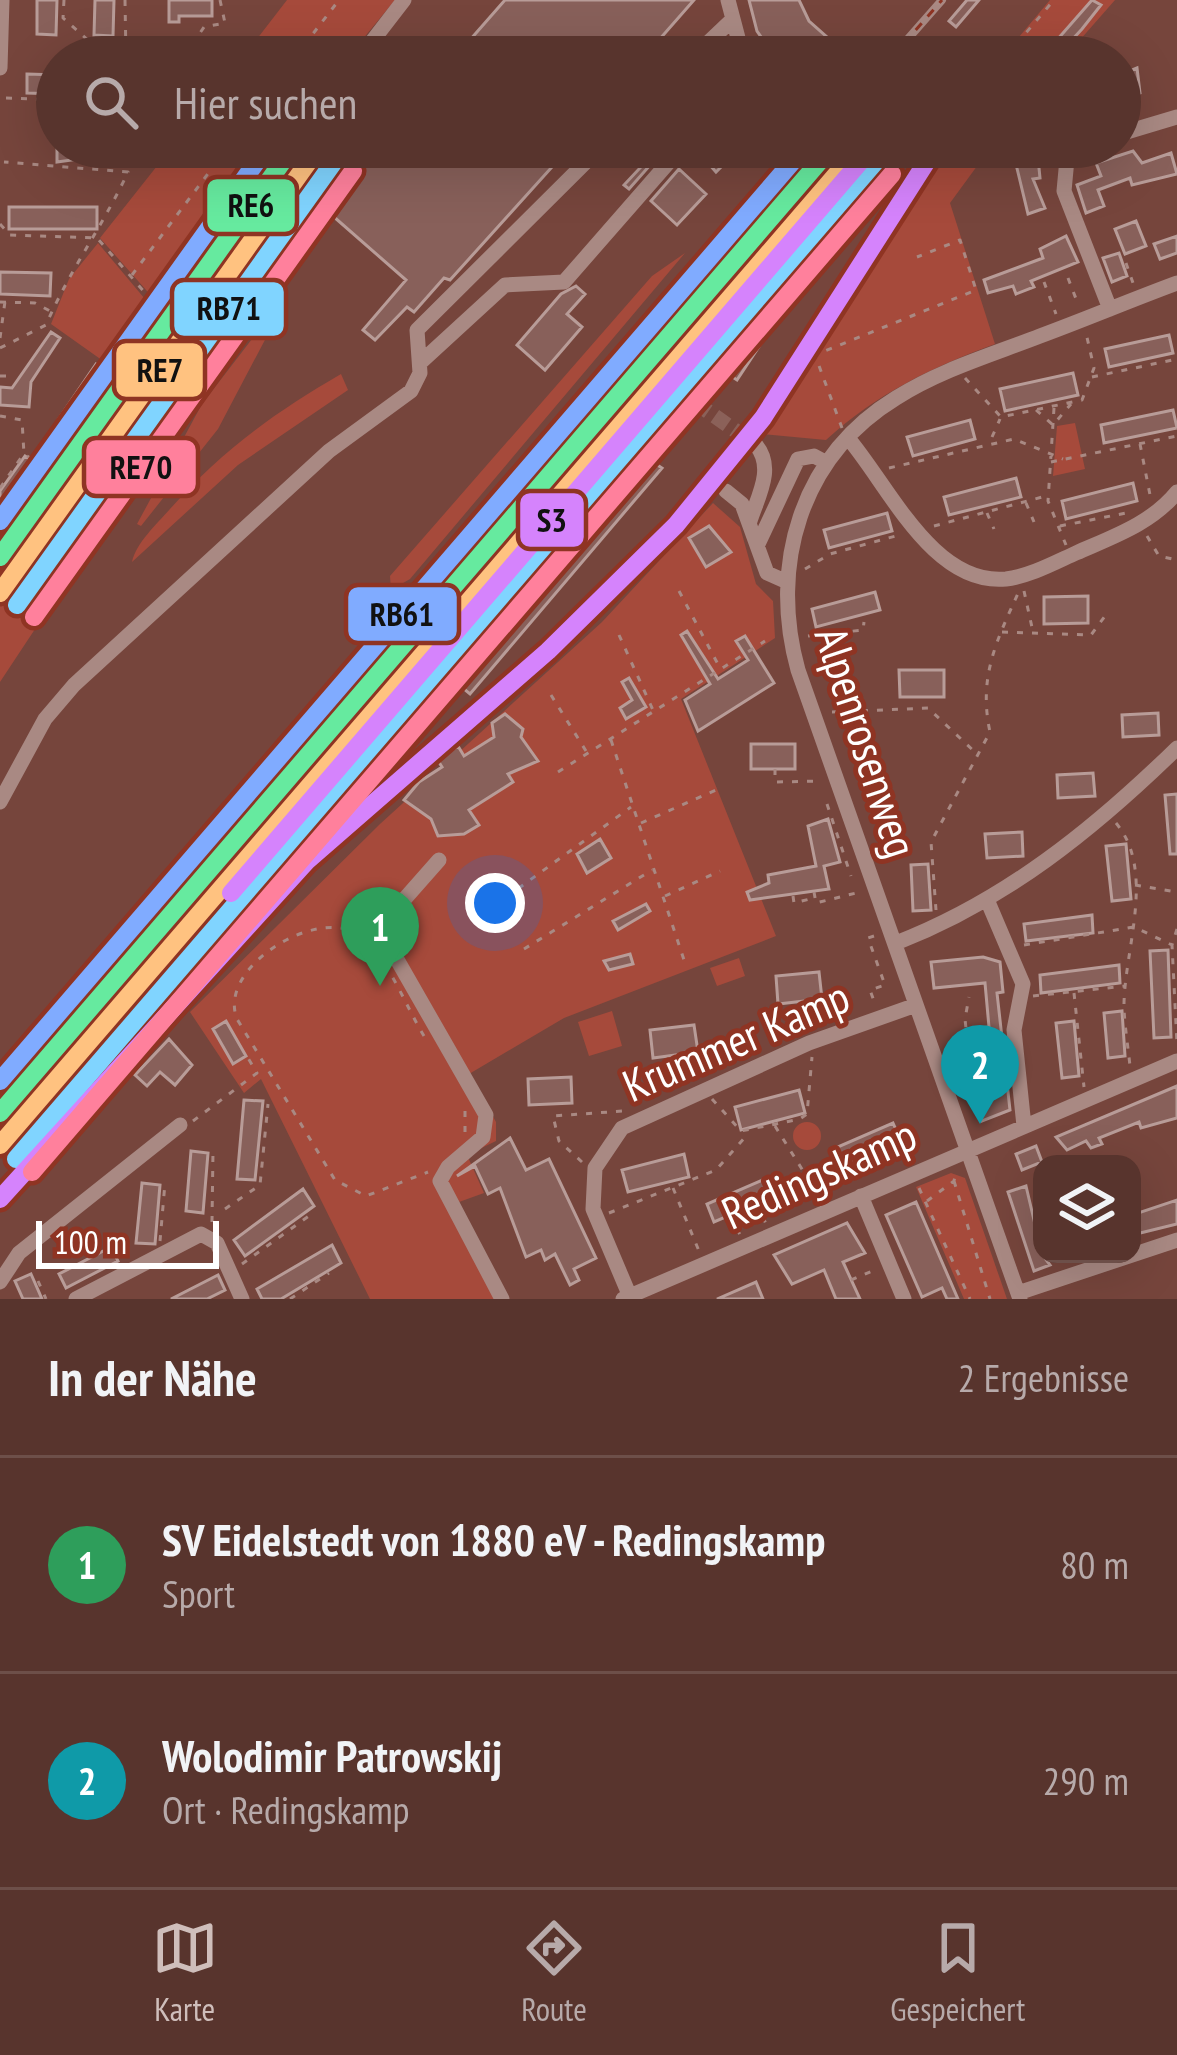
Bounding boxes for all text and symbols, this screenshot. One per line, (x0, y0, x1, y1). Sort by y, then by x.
search box (36, 36, 1141, 168)
icon: search (78, 69, 144, 135)
text: Hier suchen (174, 73, 357, 131)
line badge: RE6 (205, 177, 297, 234)
text: RE6 (228, 183, 274, 226)
line badge: RB71 (172, 280, 286, 338)
text: RB71 (197, 286, 261, 329)
line badge: RE7 (114, 341, 205, 399)
text: RE7 (137, 348, 183, 391)
line badge: RE70 (84, 438, 198, 496)
text: RE70 (110, 445, 172, 488)
line badge: S3 (518, 491, 586, 549)
text: S3 (537, 498, 567, 541)
line badge: RB61 (346, 585, 459, 643)
text: RB61 (370, 592, 434, 635)
street label: Alpenrosenweg (802, 619, 931, 864)
your location (465, 873, 525, 933)
pin: 1 (341, 887, 419, 986)
street label: Krummer Kamp (614, 966, 858, 1114)
pin: 2 (941, 1025, 1019, 1124)
street label: Redingskamp (713, 1105, 925, 1242)
map controls (1033, 1155, 1141, 1263)
button: layers (1033, 1155, 1141, 1263)
scale bar (36, 1215, 219, 1268)
text: 100 m (54, 1220, 127, 1263)
text: In der Nähe (48, 1344, 257, 1410)
text: 2 Ergebnisse (958, 1352, 1129, 1403)
text: SV Eidelstedt von 1880 eV - Redingskamp (162, 1510, 825, 1568)
text: 1 (78, 1539, 96, 1590)
text: 80 m (1060, 1539, 1129, 1590)
text: Sport (162, 1568, 235, 1619)
text: Wolodimir Patrowskij (162, 1726, 502, 1784)
text: 2 (78, 1755, 96, 1806)
text: 290 m (1043, 1755, 1129, 1806)
text: Ort · Redingskamp (162, 1784, 410, 1835)
tab: Karte (152, 1915, 218, 2030)
tab: Route (521, 1915, 587, 2030)
tab: Gespeichert (890, 1915, 1025, 2030)

